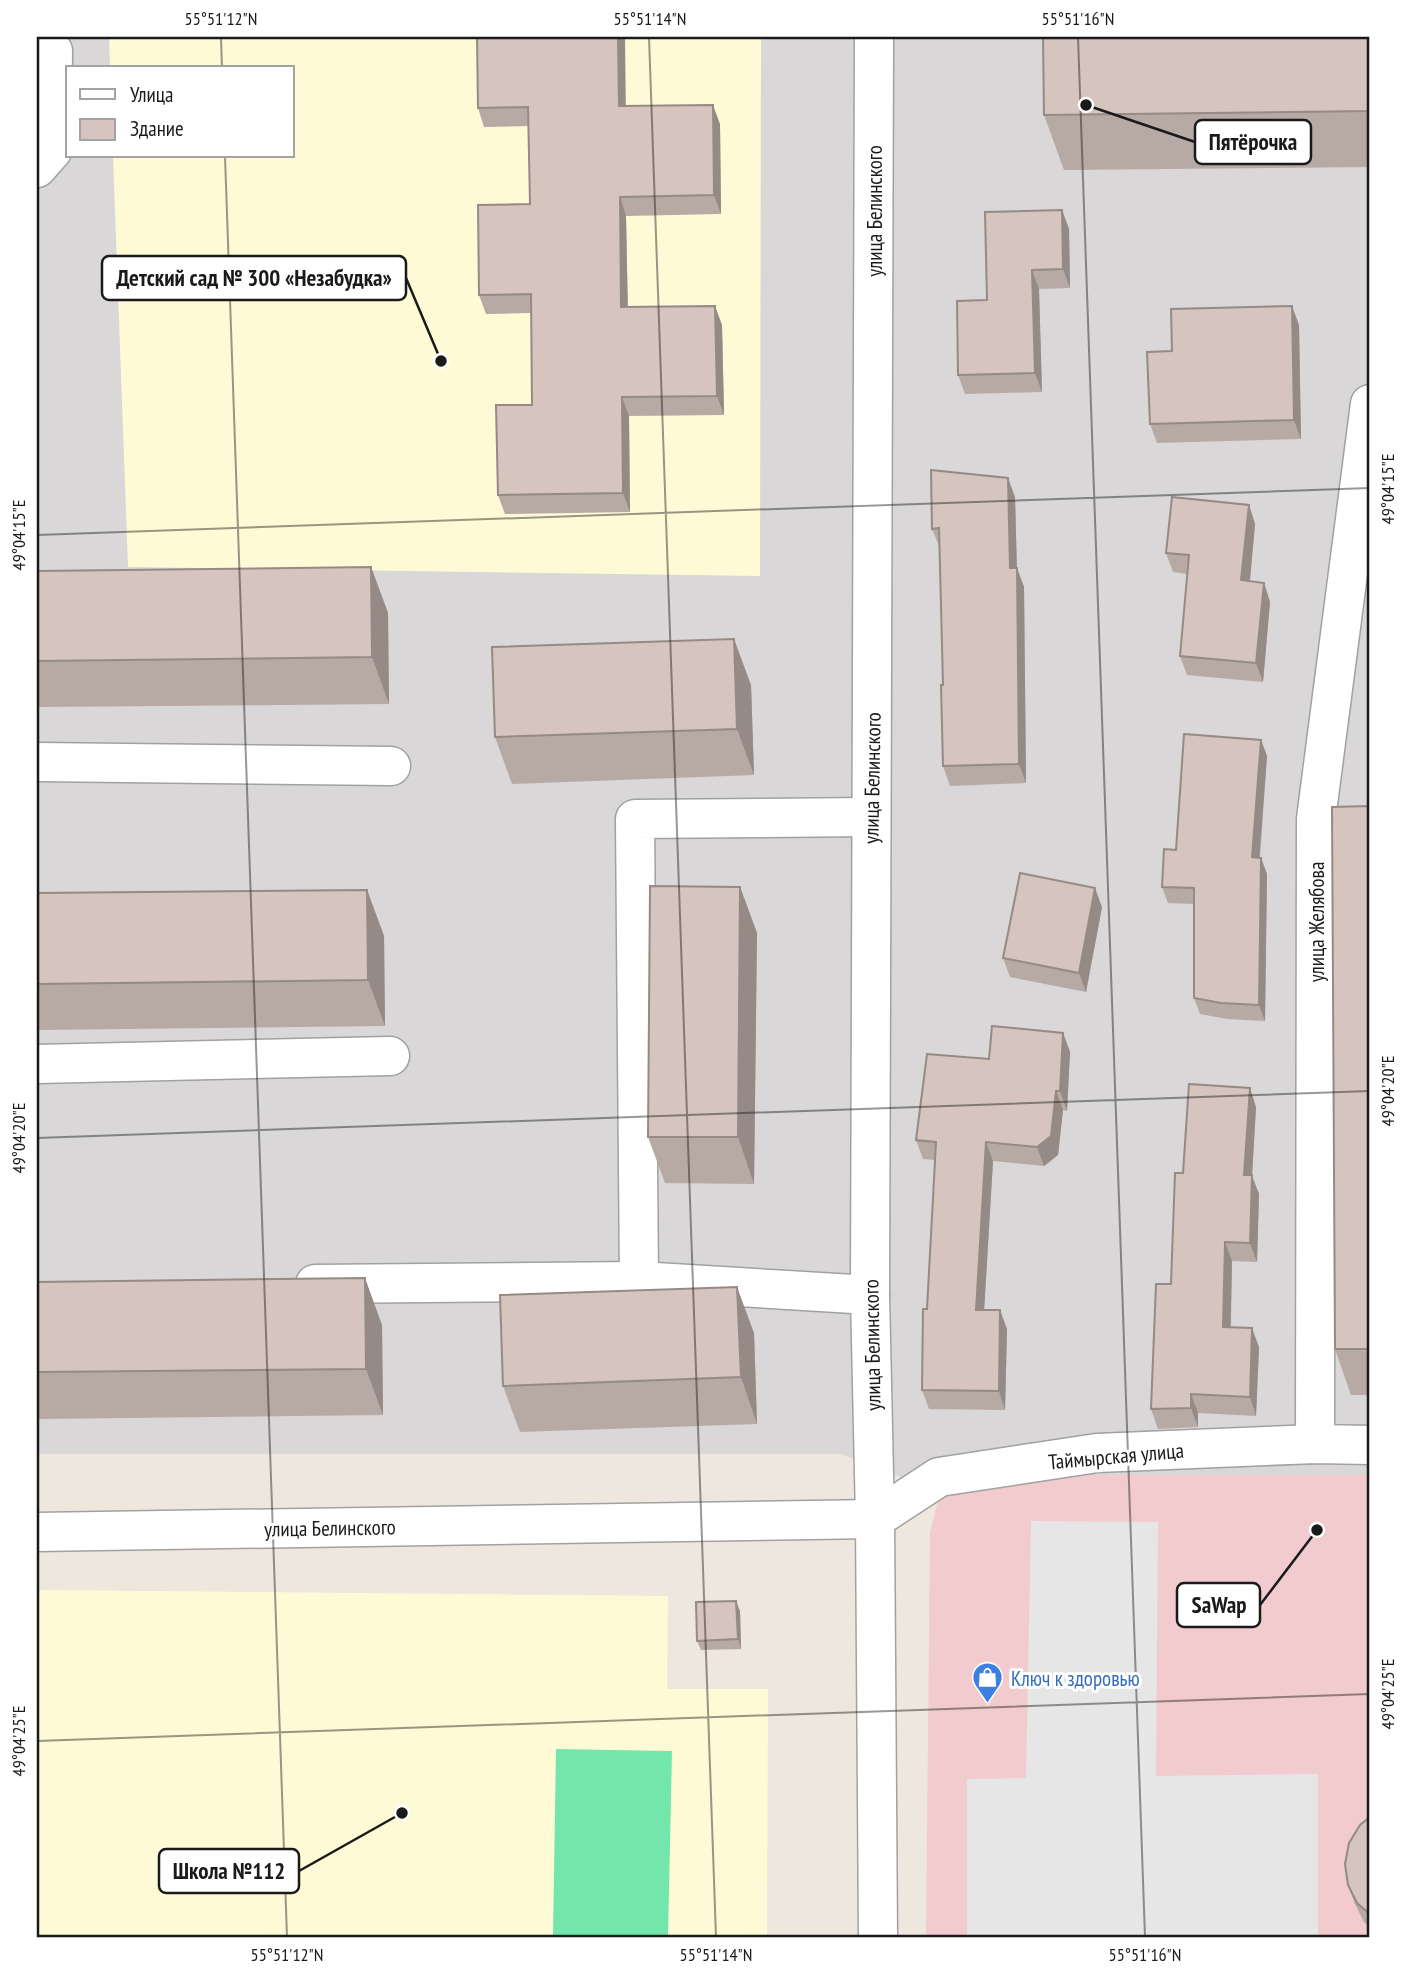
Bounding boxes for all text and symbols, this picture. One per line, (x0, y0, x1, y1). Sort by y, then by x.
text: 55°51'12"N (185, 7, 257, 30)
text: 55°51'14"N (614, 7, 686, 30)
text: 55°51'16"N (1042, 7, 1114, 30)
legend (66, 66, 294, 158)
text: Улица (130, 81, 173, 108)
text: Здание (130, 115, 184, 142)
callout: Пятёрочка (1195, 120, 1311, 164)
text: Пятёрочка (1209, 127, 1297, 156)
street label: улица Белинского (861, 145, 888, 277)
callout: Детский сад № 300 «Незабудка» (102, 256, 406, 300)
text: Детский сад № 300 «Незабудка» (116, 263, 392, 292)
text: 49°04'15"E (1376, 454, 1399, 524)
text: 49°04'15"E (7, 500, 30, 570)
street label: улица Белинского (857, 712, 887, 844)
street label: улица Желябова (1303, 862, 1330, 982)
text: 49°04'20"E (1376, 1056, 1399, 1126)
text: 49°04'20"E (7, 1103, 30, 1173)
street label: улица Белинского (857, 1279, 887, 1411)
street label: Таймырская улица (1047, 1437, 1185, 1475)
street label: улица Белинского (264, 1513, 396, 1543)
callout: SaWap (1177, 1583, 1260, 1627)
text: SaWap (1192, 1590, 1246, 1619)
text: 49°04'25"E (1376, 1659, 1399, 1729)
shop icon: Ключ к здоровью (971, 1661, 1005, 1705)
place label: Ключ к здоровью (1011, 1665, 1140, 1692)
text: 49°04'25"E (7, 1706, 30, 1776)
callout: Школа №112 (159, 1849, 299, 1893)
text: Школа №112 (173, 1856, 285, 1885)
text: 55°51'12"N (251, 1943, 323, 1966)
text: 55°51'14"N (680, 1943, 752, 1966)
text: 55°51'16"N (1109, 1943, 1181, 1966)

